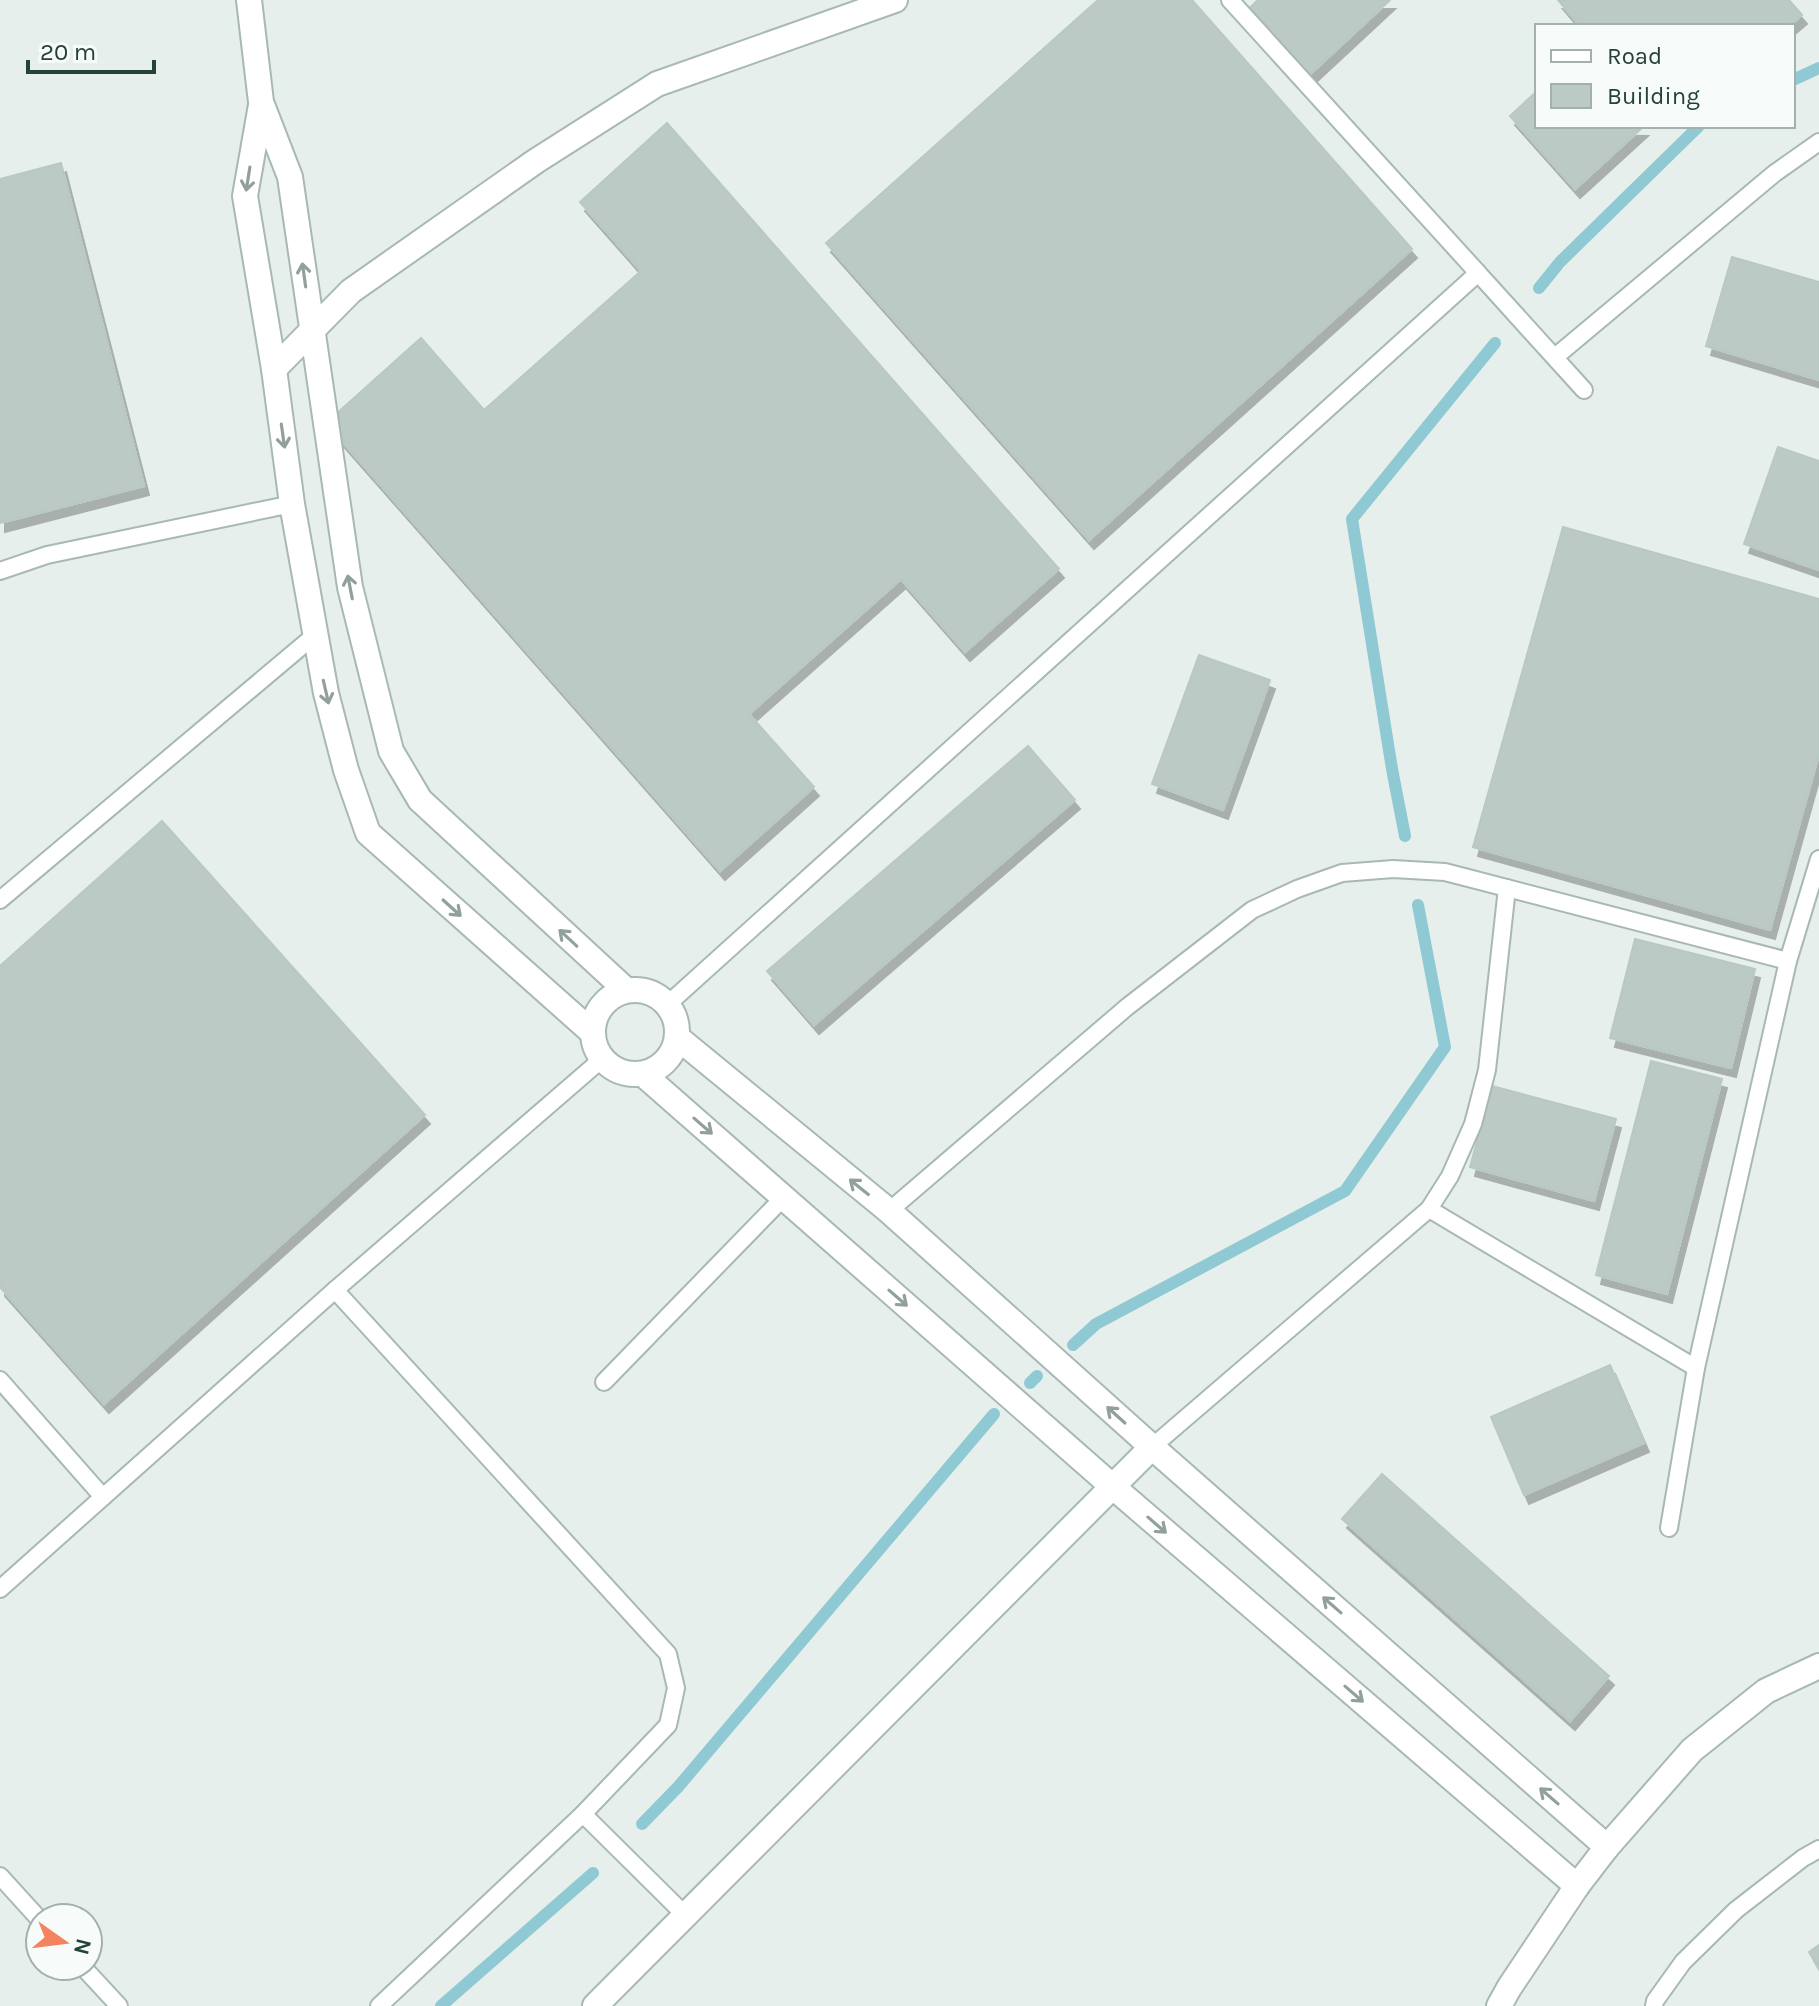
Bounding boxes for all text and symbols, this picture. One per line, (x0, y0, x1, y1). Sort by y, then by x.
scale bar (28, 24, 154, 74)
legend (1535, 24, 1795, 128)
text: 20 m (40, 38, 96, 66)
text: Road (1607, 42, 1662, 70)
text: Building (1607, 82, 1700, 110)
one-way arrow (240, 166, 255, 191)
one-way arrow (296, 262, 311, 288)
one-way arrow (276, 423, 291, 448)
one-way arrow (342, 575, 357, 600)
one-way arrow (319, 679, 334, 705)
one-way arrow (442, 899, 462, 917)
one-way arrow (558, 928, 578, 947)
one-way arrow (692, 1117, 712, 1135)
one-way arrow (849, 1178, 870, 1196)
one-way arrow (888, 1288, 908, 1306)
one-way arrow (1107, 1406, 1127, 1424)
one-way arrow (1146, 1515, 1166, 1533)
one-way arrow (1323, 1597, 1343, 1615)
one-way arrow (1343, 1685, 1363, 1703)
one-way arrow (1539, 1787, 1559, 1805)
north arrow (24, 1902, 104, 1982)
text: N (68, 1936, 97, 1957)

